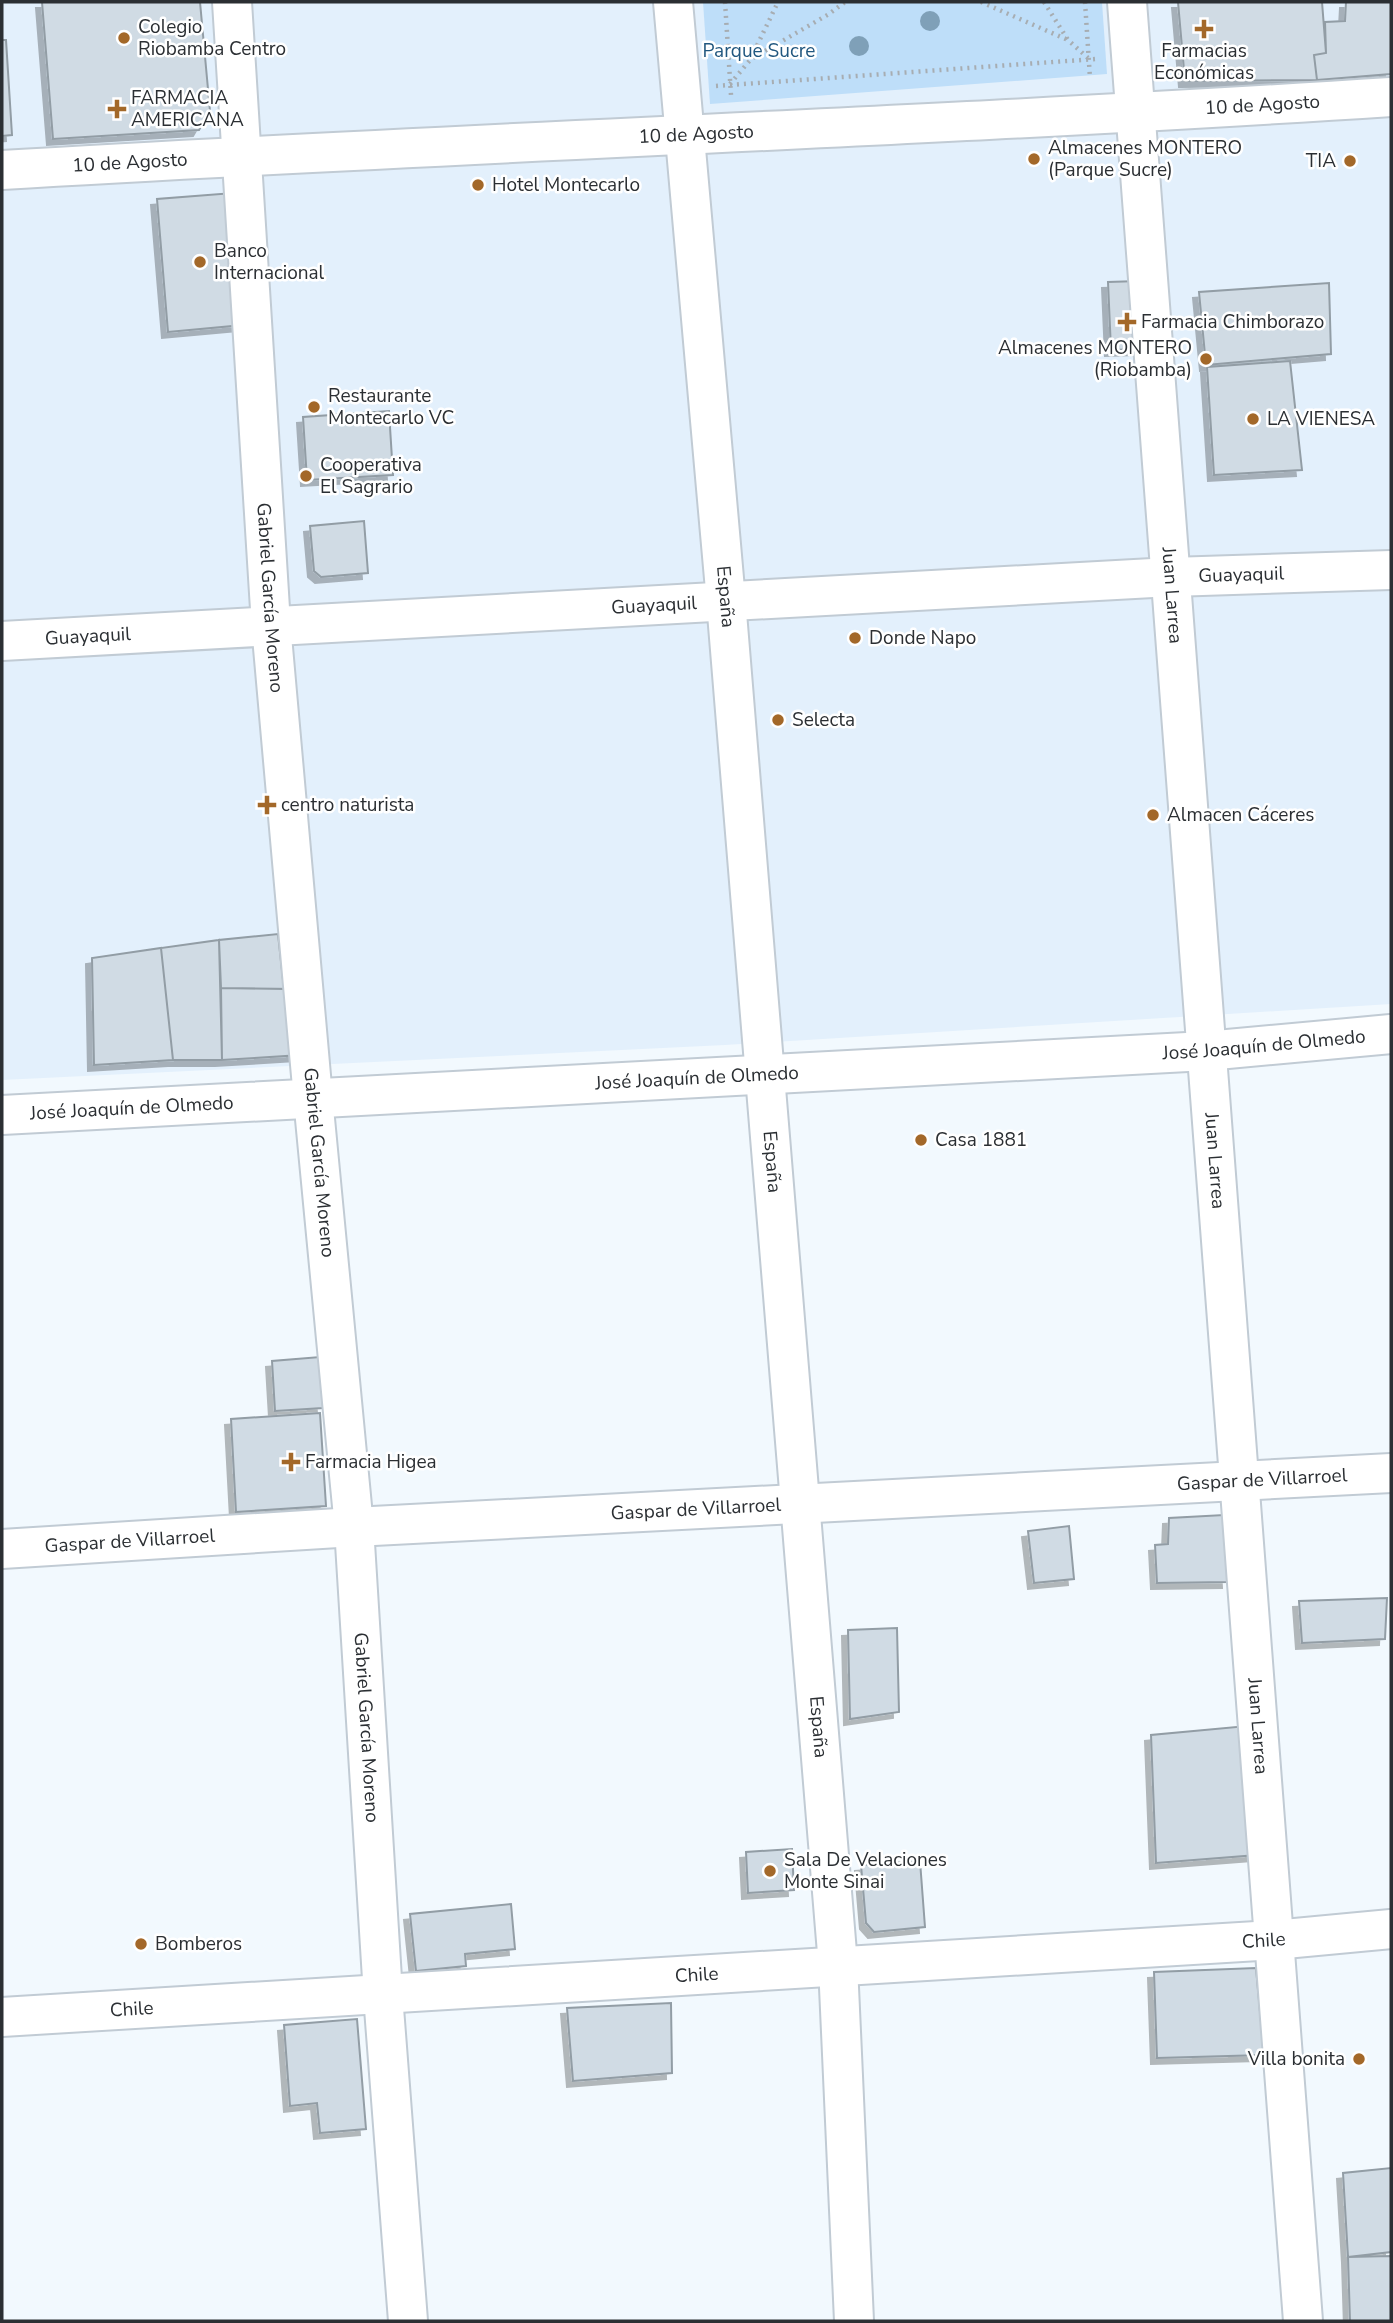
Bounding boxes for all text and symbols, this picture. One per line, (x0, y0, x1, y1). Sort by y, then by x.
place label: Colegio Riobamba Centro (138, 14, 286, 62)
marker: Farmacias Económicas (1196, 21, 1212, 37)
marker: Colegio Riobamba Centro (116, 30, 132, 46)
park label: Parque Sucre (703, 38, 815, 64)
place label: Farmacias Económicas (1154, 38, 1254, 86)
place label: FARMACIA AMERICANA (131, 85, 244, 133)
street label: 10 de Agosto (1204, 89, 1321, 121)
marker: FARMACIA AMERICANA (109, 101, 125, 117)
street label: 10 de Agosto (638, 119, 754, 150)
place label: Almacenes MONTERO (Parque Sucre) (1048, 135, 1242, 183)
street label: 10 de Agosto (71, 146, 188, 179)
place label: TIA (1306, 148, 1336, 174)
marker: Almacenes MONTERO (Parque Sucre) (1026, 151, 1042, 167)
marker: TIA (1342, 153, 1358, 169)
place label: Hotel Montecarlo (492, 172, 640, 198)
marker: Hotel Montecarlo (470, 177, 486, 193)
place label: Banco Internacional (214, 238, 325, 286)
marker: Banco Internacional (192, 254, 208, 270)
place label: Farmacia Chimborazo (1141, 309, 1324, 335)
marker: Farmacia Chimborazo (1119, 314, 1135, 330)
place label: Almacenes MONTERO (Riobamba) (998, 335, 1192, 383)
marker: Almacenes MONTERO (Riobamba) (1198, 351, 1214, 367)
place label: Restaurante Montecarlo VC (328, 383, 454, 431)
marker: Restaurante Montecarlo VC (306, 399, 322, 415)
place label: LA VIENESA (1267, 406, 1375, 432)
marker: LA VIENESA (1245, 411, 1261, 427)
place label: Cooperativa El Sagrario (320, 452, 422, 500)
marker: Cooperativa El Sagrario (298, 468, 314, 484)
street label: Gabriel García Moreno (250, 502, 290, 694)
street label: Juan Larrea (1155, 545, 1189, 644)
street label: Guayaquil (1198, 560, 1285, 589)
street label: España (710, 565, 741, 629)
street label: Guayaquil (610, 590, 698, 621)
street label: Guayaquil (44, 621, 132, 652)
place label: Donde Napo (869, 625, 976, 651)
marker: Donde Napo (847, 630, 863, 646)
place label: Selecta (792, 707, 855, 733)
marker: Selecta (770, 712, 786, 728)
place label: centro naturista (281, 792, 414, 818)
marker: centro naturista (259, 797, 275, 813)
place label: Almacen Cáceres (1167, 802, 1314, 828)
marker: Almacen Cáceres (1145, 807, 1161, 823)
street label: José Joaquín de Olmedo (1161, 1023, 1367, 1066)
street label: José Joaquín de Olmedo (594, 1060, 799, 1097)
street label: Gabriel García Moreno (297, 1067, 341, 1259)
street label: José Joaquín de Olmedo (28, 1090, 234, 1127)
street label: Juan Larrea (1198, 1110, 1232, 1210)
place label: Casa 1881 (935, 1127, 1027, 1153)
street label: España (757, 1130, 788, 1194)
marker: Casa 1881 (913, 1132, 929, 1148)
place label: Farmacia Higea (305, 1449, 437, 1475)
marker: Farmacia Higea (283, 1454, 299, 1470)
street label: Gaspar de Villarroel (1176, 1462, 1348, 1497)
street label: Gaspar de Villarroel (610, 1492, 782, 1527)
street label: Gaspar de Villarroel (44, 1523, 216, 1559)
street label: Gabriel García Moreno (348, 1632, 385, 1823)
street label: Juan Larrea (1241, 1676, 1274, 1775)
street label: España (803, 1695, 834, 1759)
place label: Sala De Velaciones Monte Sinai (784, 1847, 947, 1895)
marker: Sala De Velaciones Monte Sinai (762, 1863, 778, 1879)
street label: Chile (1241, 1926, 1287, 1955)
place label: Bomberos (155, 1931, 242, 1957)
marker: Bomberos (133, 1936, 149, 1952)
street label: Chile (674, 1961, 719, 1989)
street label: Chile (109, 1995, 154, 2023)
place label: Villa bonita (1247, 2046, 1345, 2072)
marker: Villa bonita (1351, 2051, 1367, 2067)

